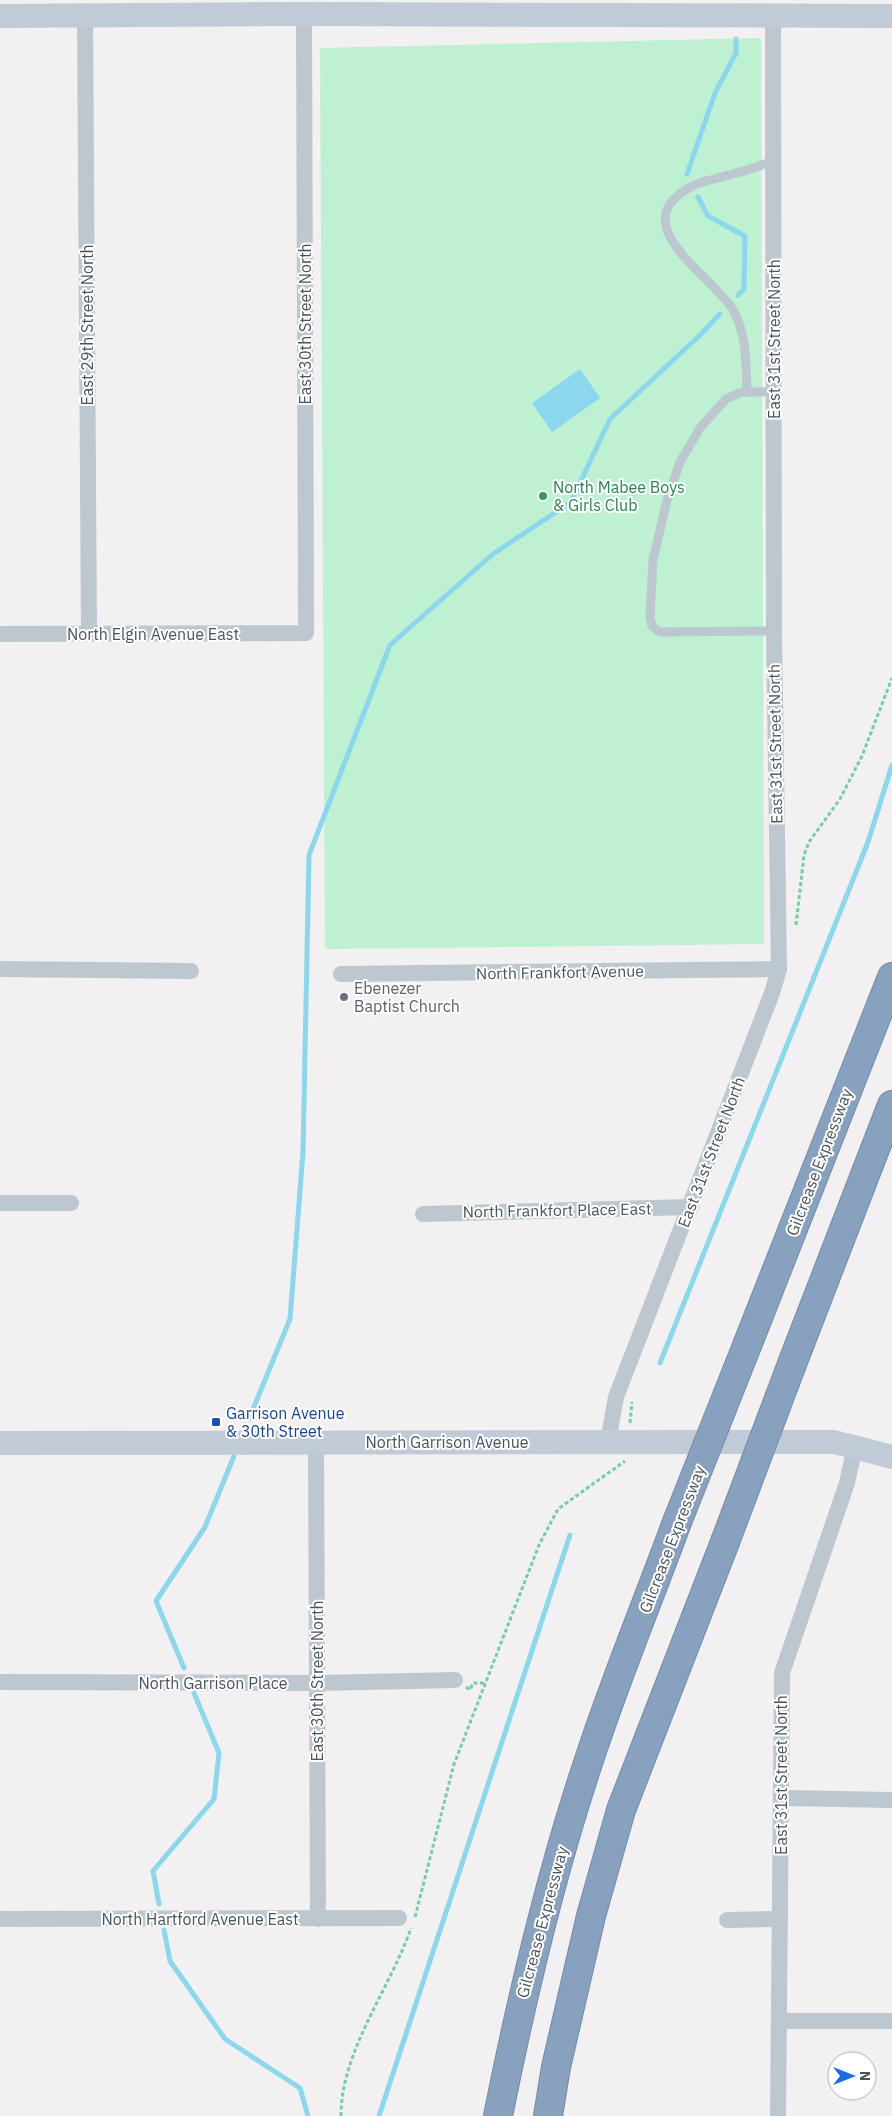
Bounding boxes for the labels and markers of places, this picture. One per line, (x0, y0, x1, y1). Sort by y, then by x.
place label: North Mabee Boys & Girls Club (553, 477, 685, 515)
marker: North Mabee Boys & Girls Club (537, 490, 549, 502)
place label: Ebenezer Baptist Church (354, 978, 460, 1016)
marker: Ebenezer Baptist Church (338, 991, 350, 1003)
place label: Garrison Avenue & 30th Street (226, 1403, 345, 1441)
marker: Garrison Avenue & 30th Street (210, 1416, 222, 1428)

